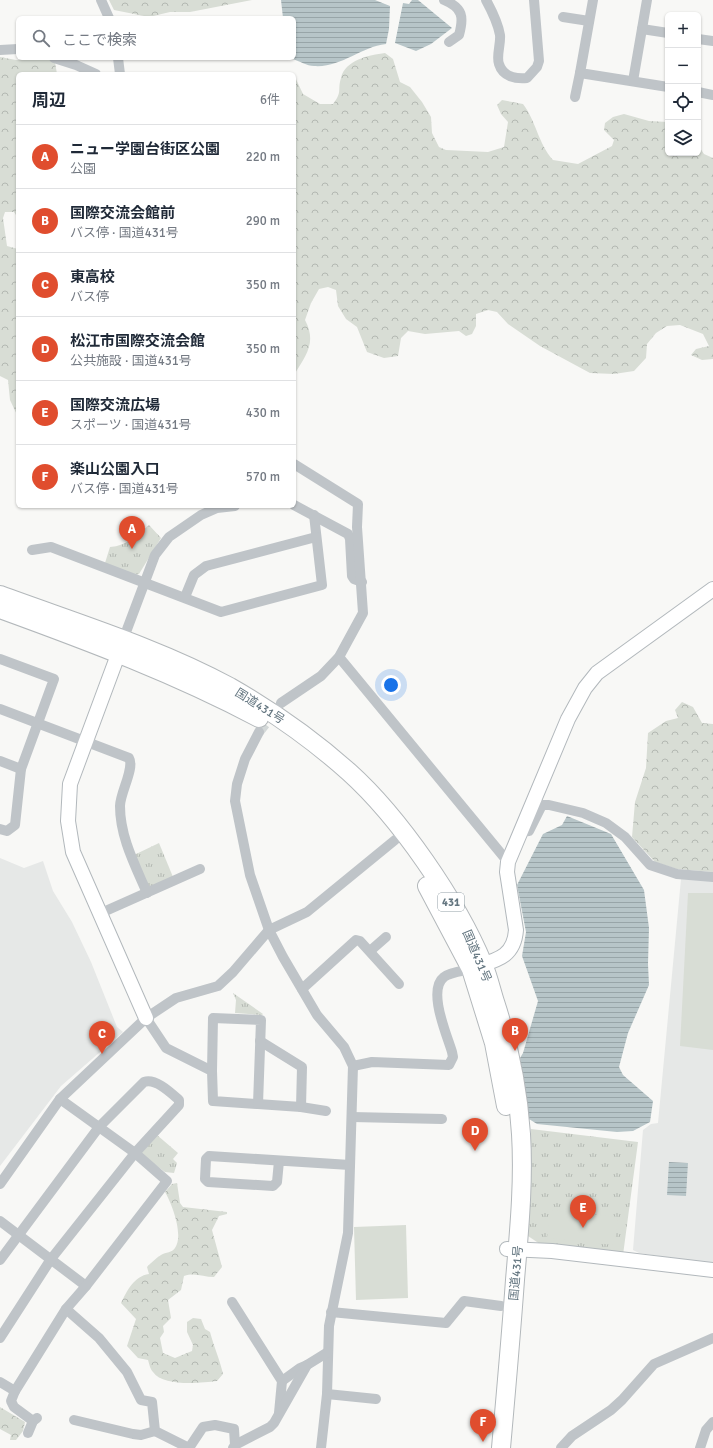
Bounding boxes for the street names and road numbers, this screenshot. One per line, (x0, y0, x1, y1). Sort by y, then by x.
street label: 国道431号 (232, 685, 287, 727)
road number: 431 (438, 893, 464, 911)
street label: 国道431号 (459, 928, 494, 985)
street label: 国道431号 (507, 1245, 526, 1301)

